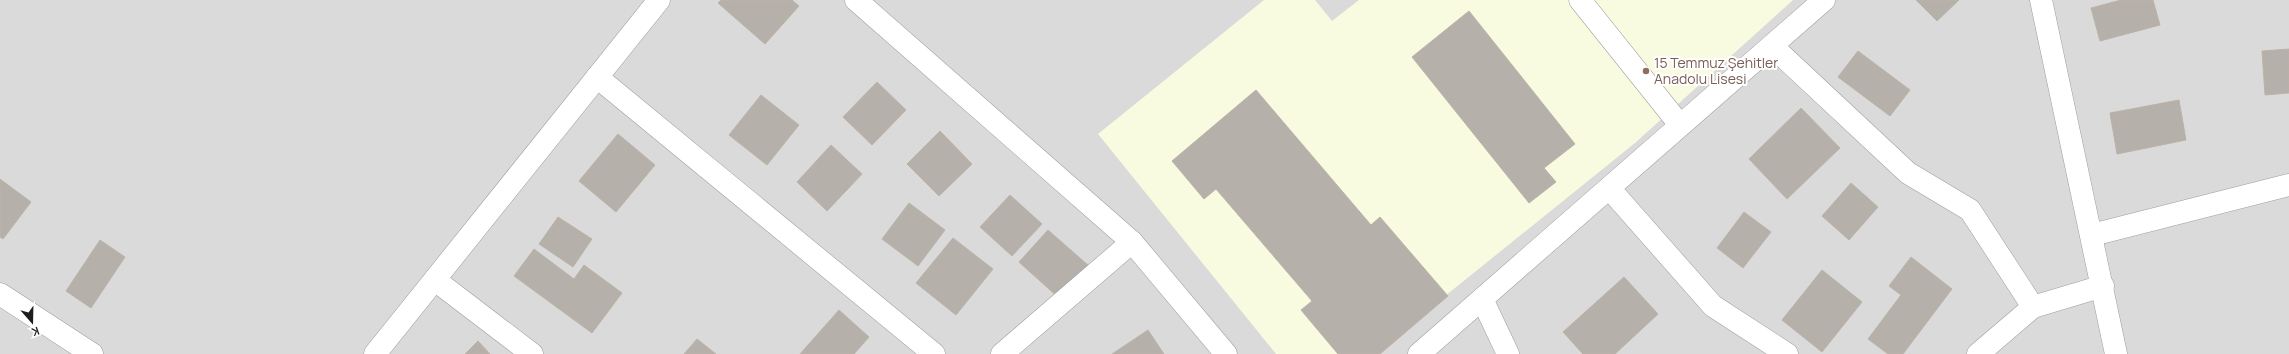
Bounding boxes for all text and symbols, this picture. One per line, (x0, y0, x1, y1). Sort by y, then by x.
place label: 15 Temmuz Şehitler Anadolu Lisesi (1654, 53, 1778, 88)
marker: 15 Temmuz Şehitler Anadolu Lisesi (1641, 66, 1651, 76)
north arrow (12, 302, 52, 342)
text: K (29, 324, 42, 340)

